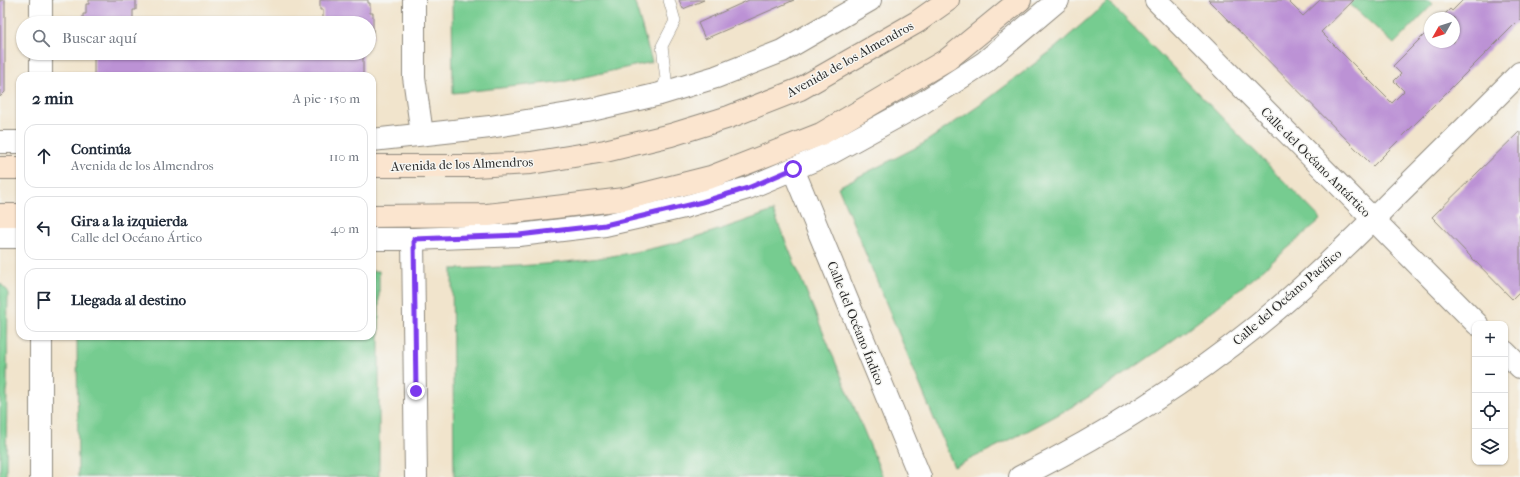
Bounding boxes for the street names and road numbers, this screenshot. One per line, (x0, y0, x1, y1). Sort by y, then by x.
street label: Avenida de los Almendros (783, 18, 916, 101)
street label: Calle del Océano Antártico (1258, 104, 1374, 220)
street label: Avenida de los Almendros (389, 154, 534, 174)
street label: Calle del Océano Pacífico (1230, 245, 1345, 348)
street label: Calle del Océano Índico (824, 259, 888, 387)

